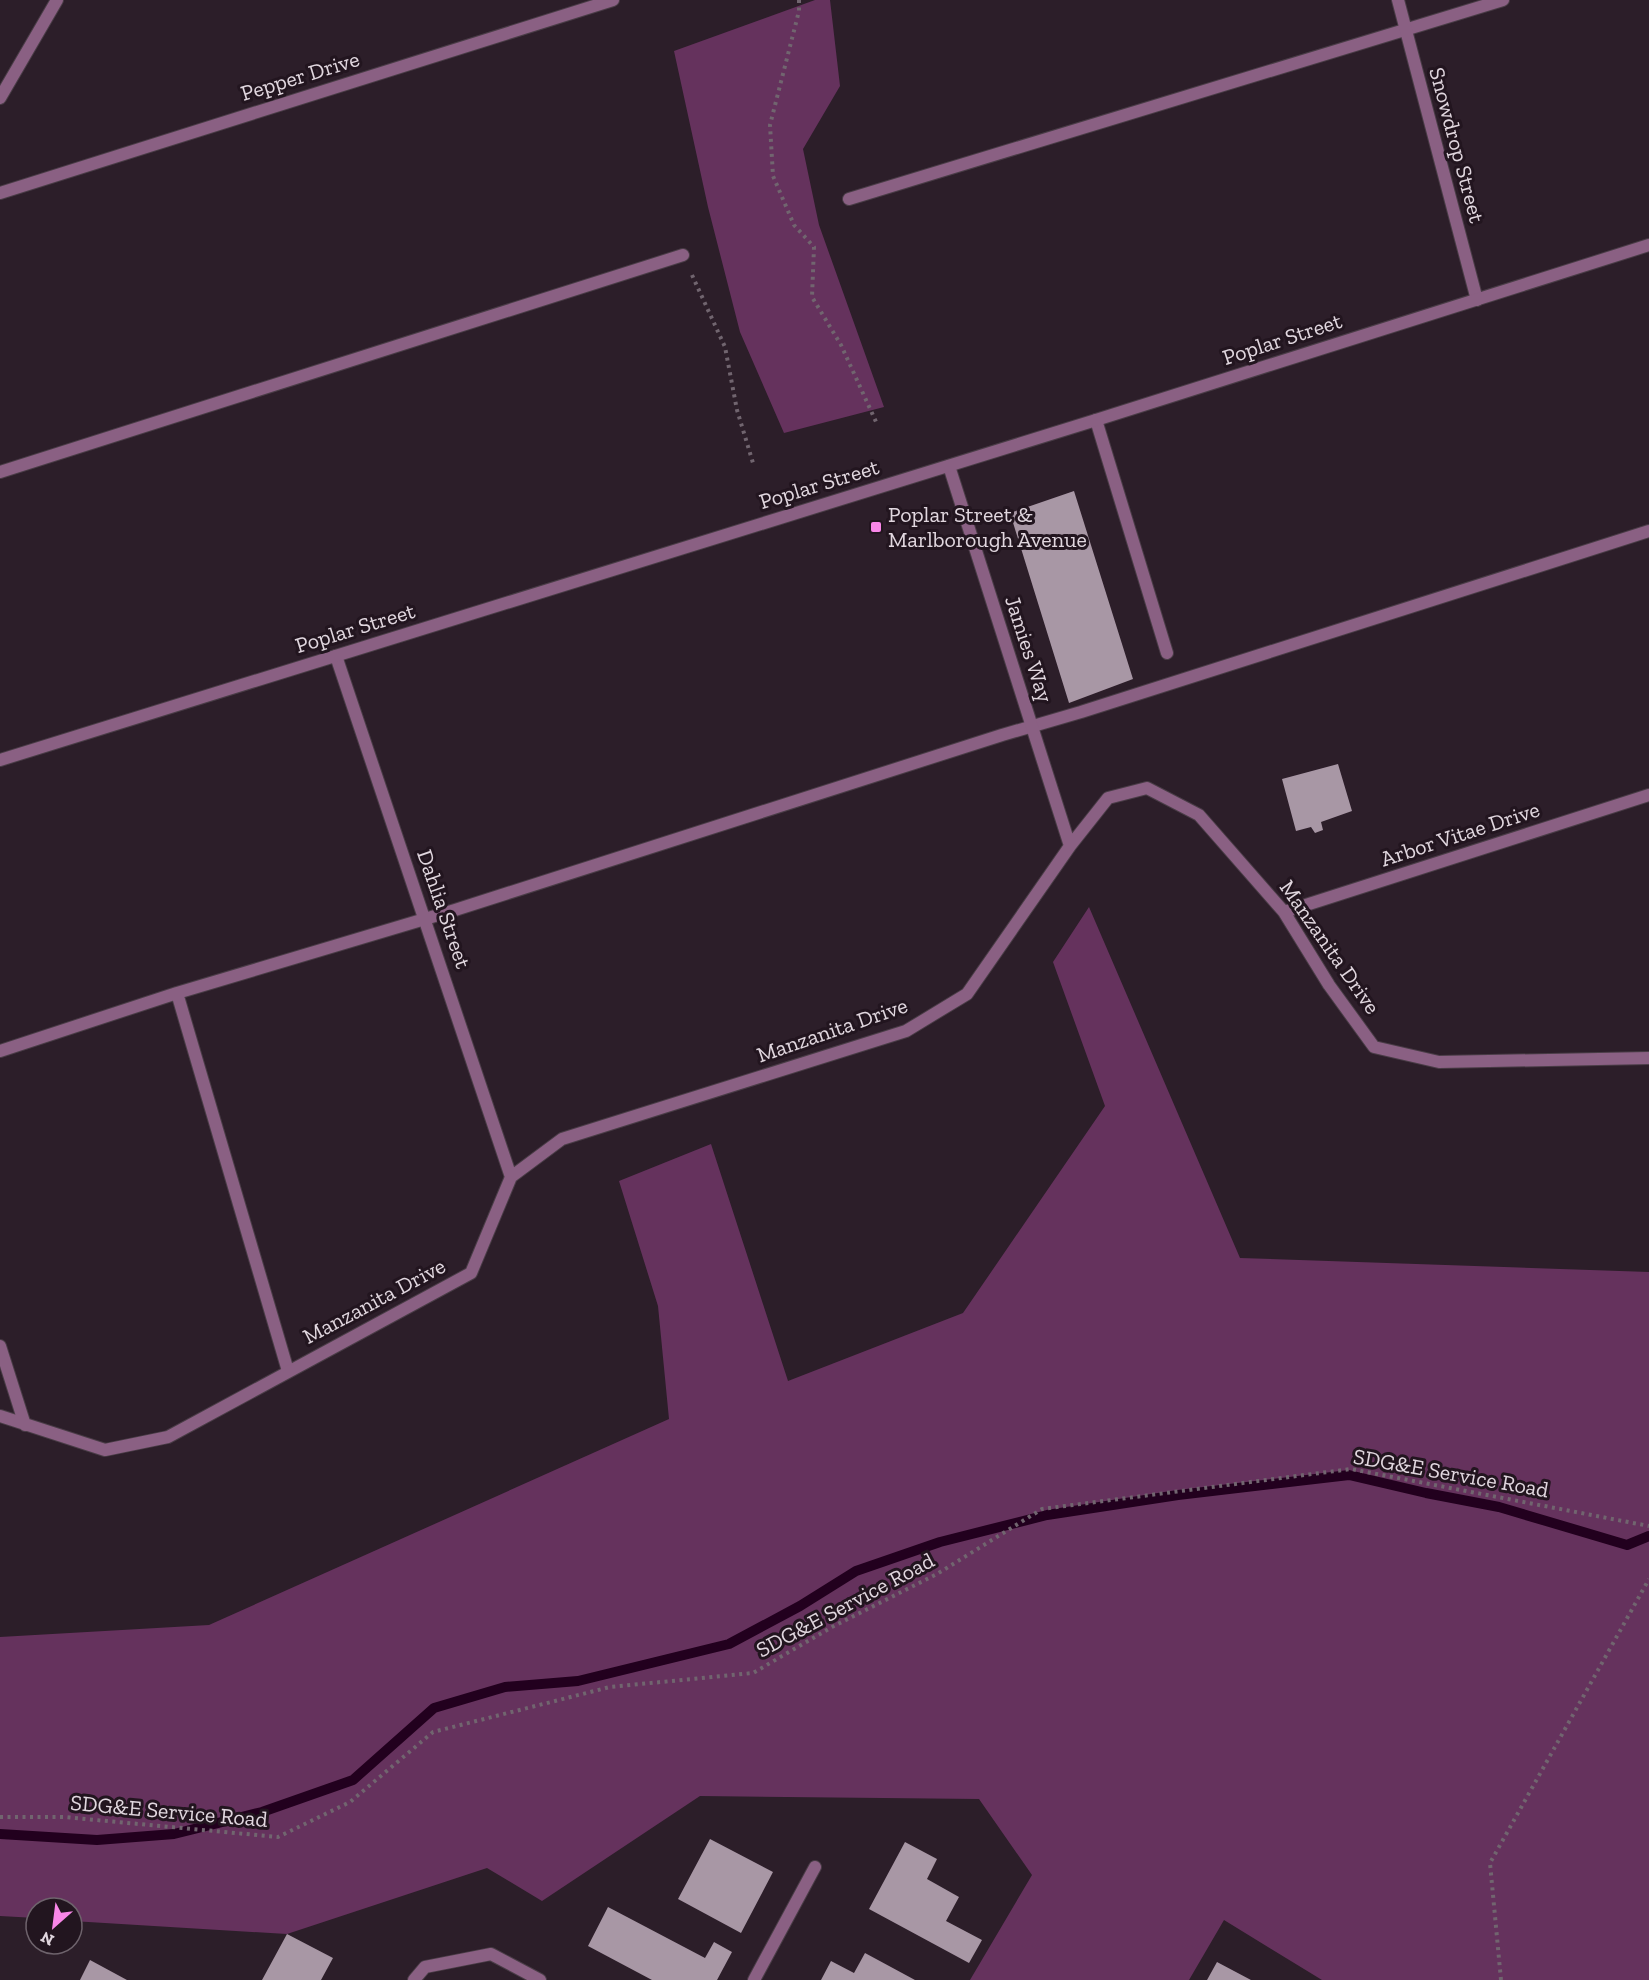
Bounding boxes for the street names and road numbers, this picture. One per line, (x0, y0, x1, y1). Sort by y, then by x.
street label: Pepper Drive (237, 45, 363, 107)
street label: Snowdrop Street (1423, 64, 1491, 226)
street label: Poplar Street (1219, 307, 1346, 371)
street label: Poplar Street (756, 453, 883, 515)
street label: Jamies Way (999, 592, 1059, 706)
street label: Poplar Street (292, 597, 419, 659)
street label: Arbor Vitae Drive (1377, 796, 1543, 872)
street label: Dahlia Street (411, 846, 477, 973)
street label: Manzanita Drive (1274, 875, 1386, 1019)
street label: Manzanita Drive (753, 992, 911, 1068)
street label: Manzanita Drive (298, 1252, 450, 1350)
street label: SDG&E Service Road (1351, 1443, 1551, 1503)
street label: SDG&E Service Road (751, 1547, 939, 1663)
street label: SDG&E Service Road (69, 1789, 269, 1833)

